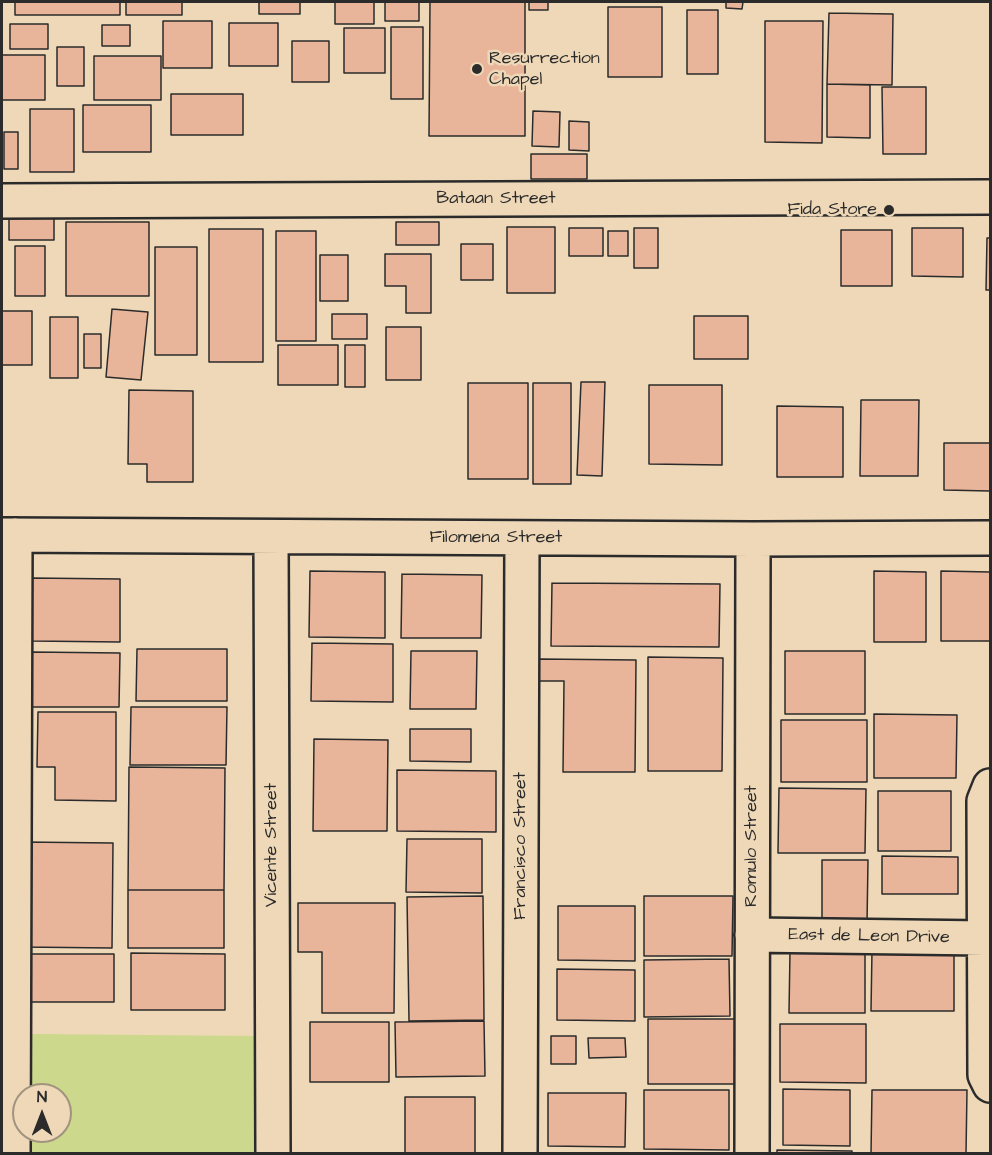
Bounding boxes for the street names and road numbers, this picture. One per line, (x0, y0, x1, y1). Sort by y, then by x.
street label: Bataan Street (436, 188, 556, 210)
street label: Filomena Street (430, 527, 562, 549)
street label: Francisco Street (510, 772, 532, 920)
street label: Vicente Street (261, 783, 283, 907)
street label: Romulo Street (741, 785, 763, 907)
street label: East de Leon Drive (788, 925, 950, 949)

